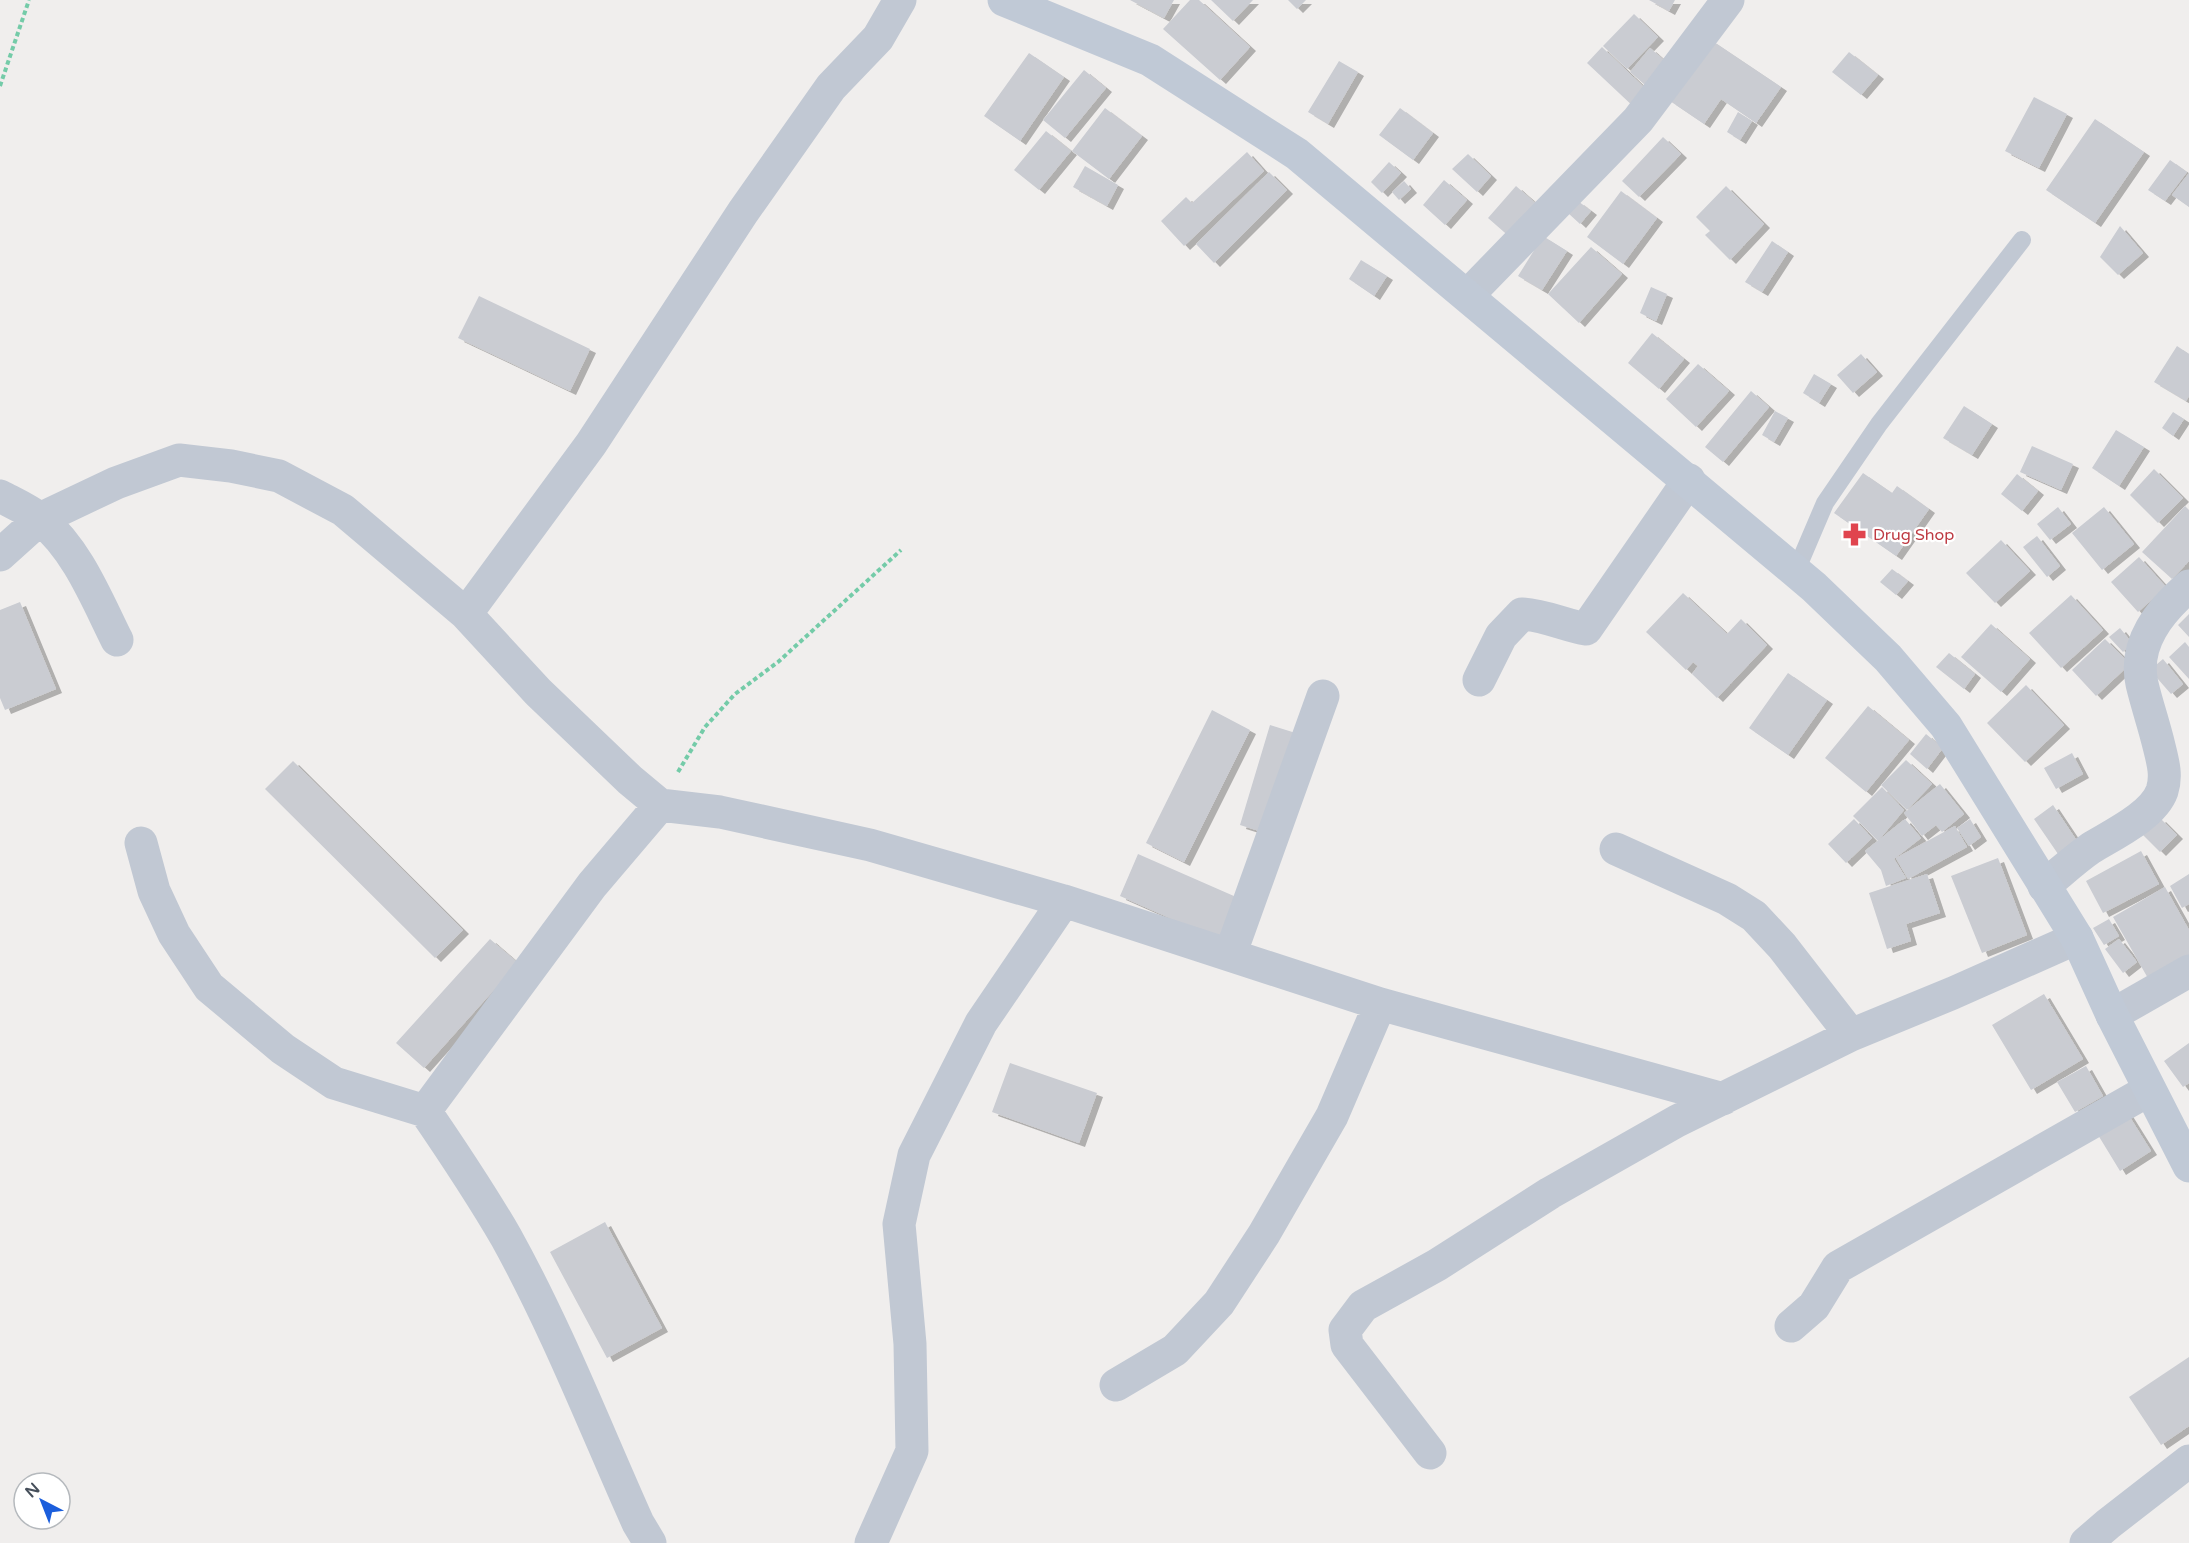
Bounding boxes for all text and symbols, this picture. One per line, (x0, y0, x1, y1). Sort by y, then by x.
pharmacy icon: Drug Shop (1842, 522, 1868, 548)
place label: Drug Shop (1873, 525, 1954, 545)
north arrow (12, 1471, 72, 1531)
text: N (21, 1479, 44, 1502)

